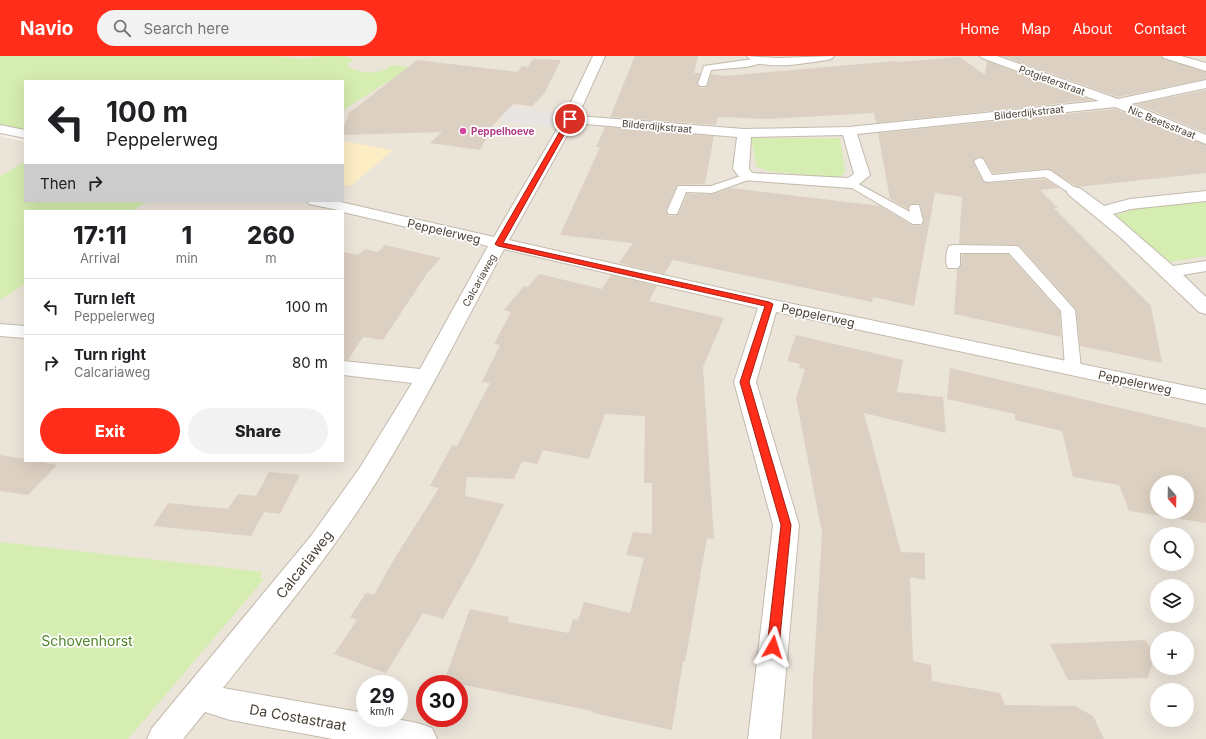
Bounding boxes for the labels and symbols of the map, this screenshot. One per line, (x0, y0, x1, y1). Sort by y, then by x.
street label: Potgieterstraat (1017, 62, 1087, 98)
pin (553, 102, 587, 136)
street label: Bilderdijkstraat (993, 102, 1065, 122)
street label: Nic Beetsstraat (1126, 103, 1198, 141)
street label: Bilderdijkstraat (622, 117, 693, 135)
place label: Peppelhoeve (471, 125, 535, 137)
marker: Peppelhoeve (458, 126, 468, 136)
street label: Peppelerweg (406, 215, 482, 247)
street label: Calcariaweg (460, 251, 498, 309)
street label: Peppelerweg (780, 300, 856, 330)
street label: Peppelerweg (1097, 367, 1173, 397)
north arrow (1150, 475, 1194, 519)
street label: Calcariaweg (272, 526, 336, 602)
position arrow (752, 626, 794, 668)
park label: Schovenhorst (41, 632, 133, 649)
speed limit sign: 30 (416, 675, 468, 727)
street label: Da Costastraat (248, 700, 348, 734)

